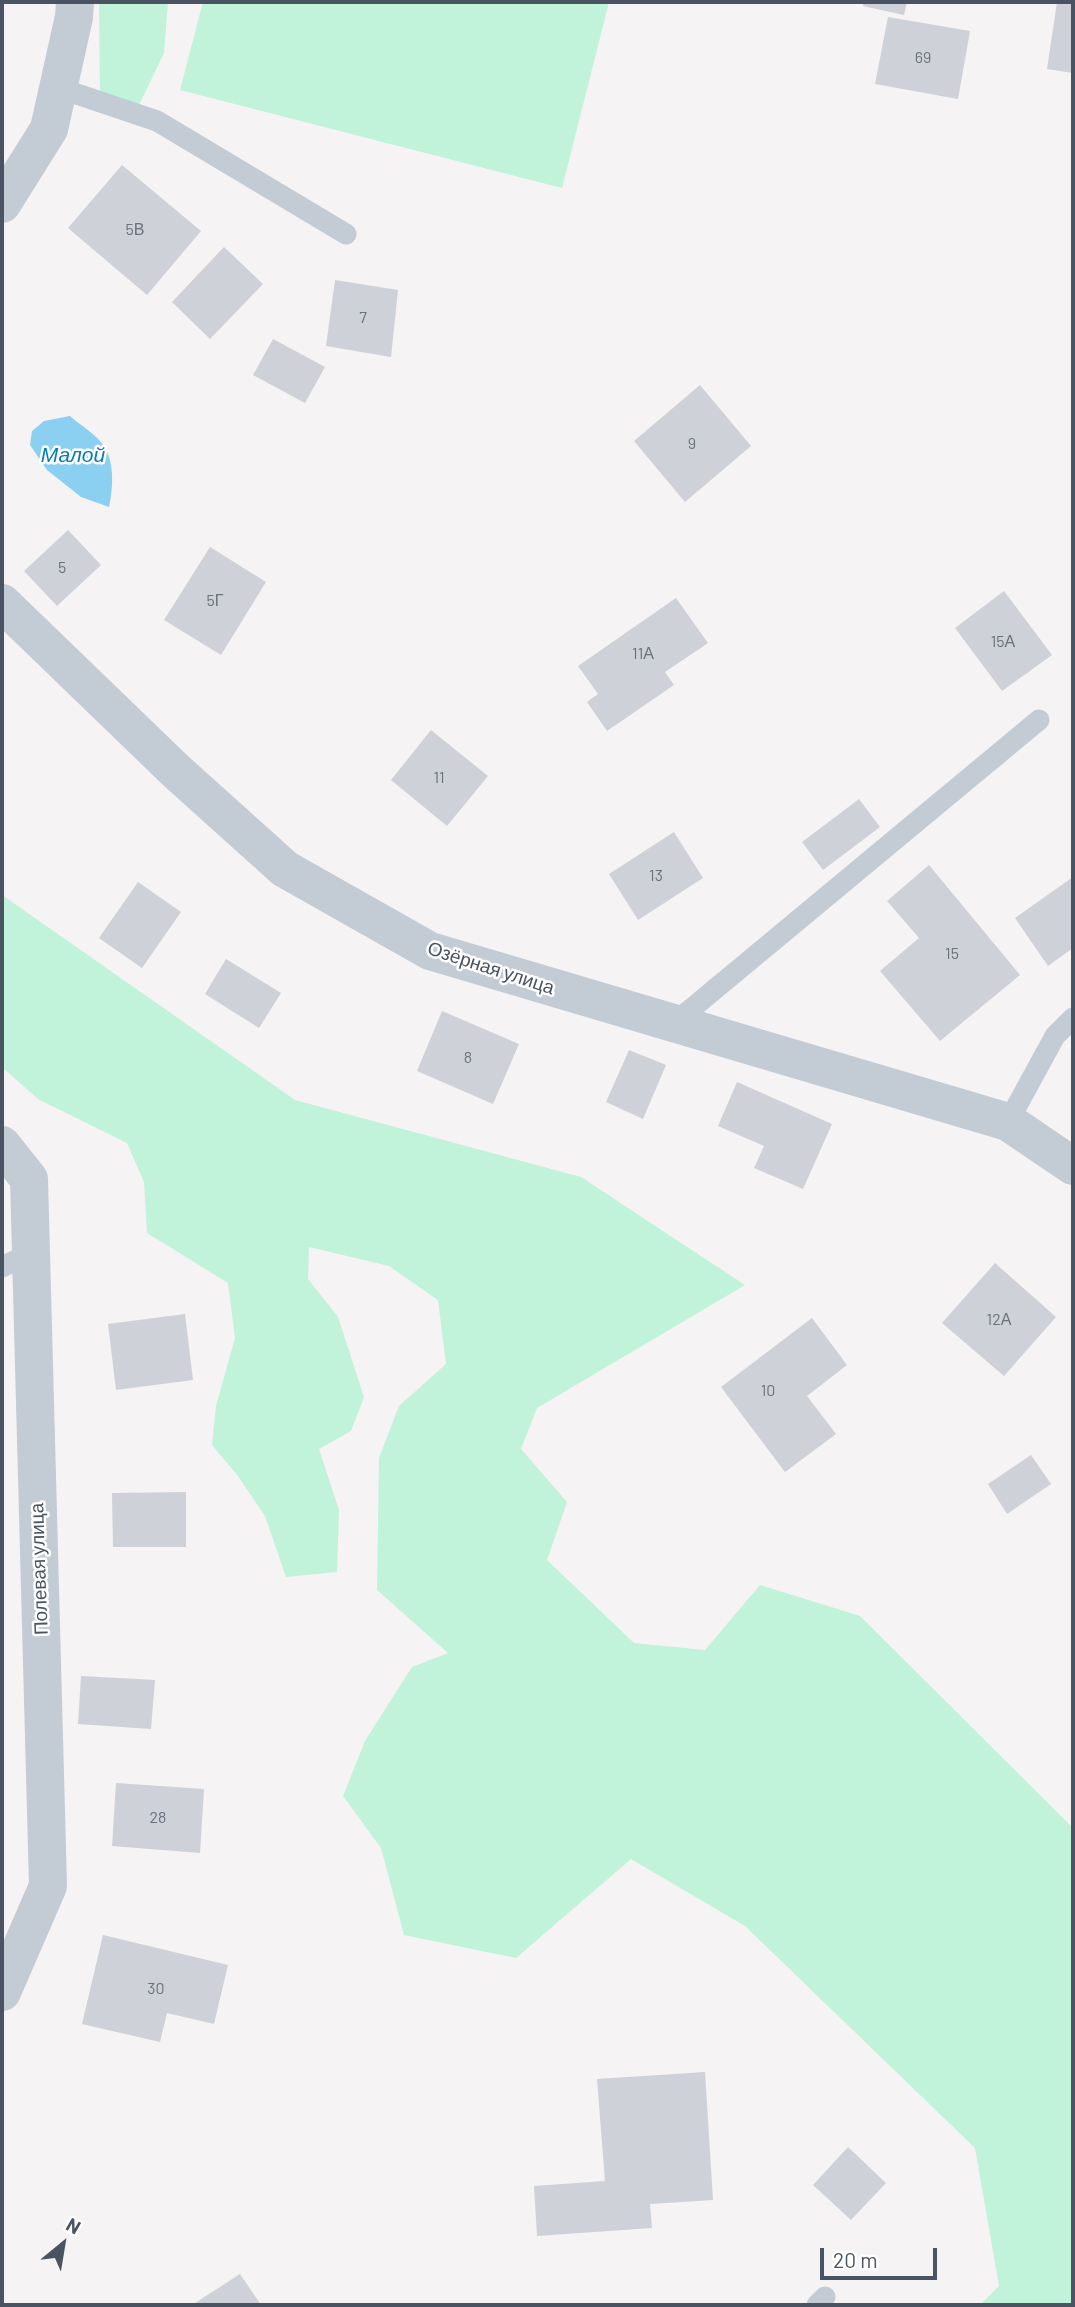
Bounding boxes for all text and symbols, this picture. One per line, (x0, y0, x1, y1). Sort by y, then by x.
house number: 69 (915, 48, 931, 68)
house number: 5В (126, 220, 144, 240)
house number: 7 (359, 308, 367, 328)
house number: 9 (688, 434, 696, 454)
water label: Малой (41, 442, 105, 468)
house number: 5 (58, 558, 66, 578)
house number: 5Г (207, 591, 223, 611)
house number: 15А (991, 632, 1015, 652)
house number: 11А (632, 644, 654, 664)
house number: 11 (433, 768, 445, 788)
house number: 13 (649, 866, 663, 886)
street label: Озёрная улица (425, 937, 557, 999)
house number: 15 (945, 944, 959, 964)
house number: 8 (464, 1048, 472, 1068)
house number: 12А (987, 1310, 1011, 1330)
house number: 10 (761, 1381, 775, 1401)
street label: Полевая улица (25, 1503, 53, 1635)
house number: 28 (150, 1808, 166, 1828)
house number: 30 (147, 1979, 165, 1999)
north arrow (28, 2209, 98, 2279)
text: N (63, 2212, 85, 2238)
scale bar (823, 2234, 940, 2278)
text: 20 m (833, 2247, 878, 2272)

